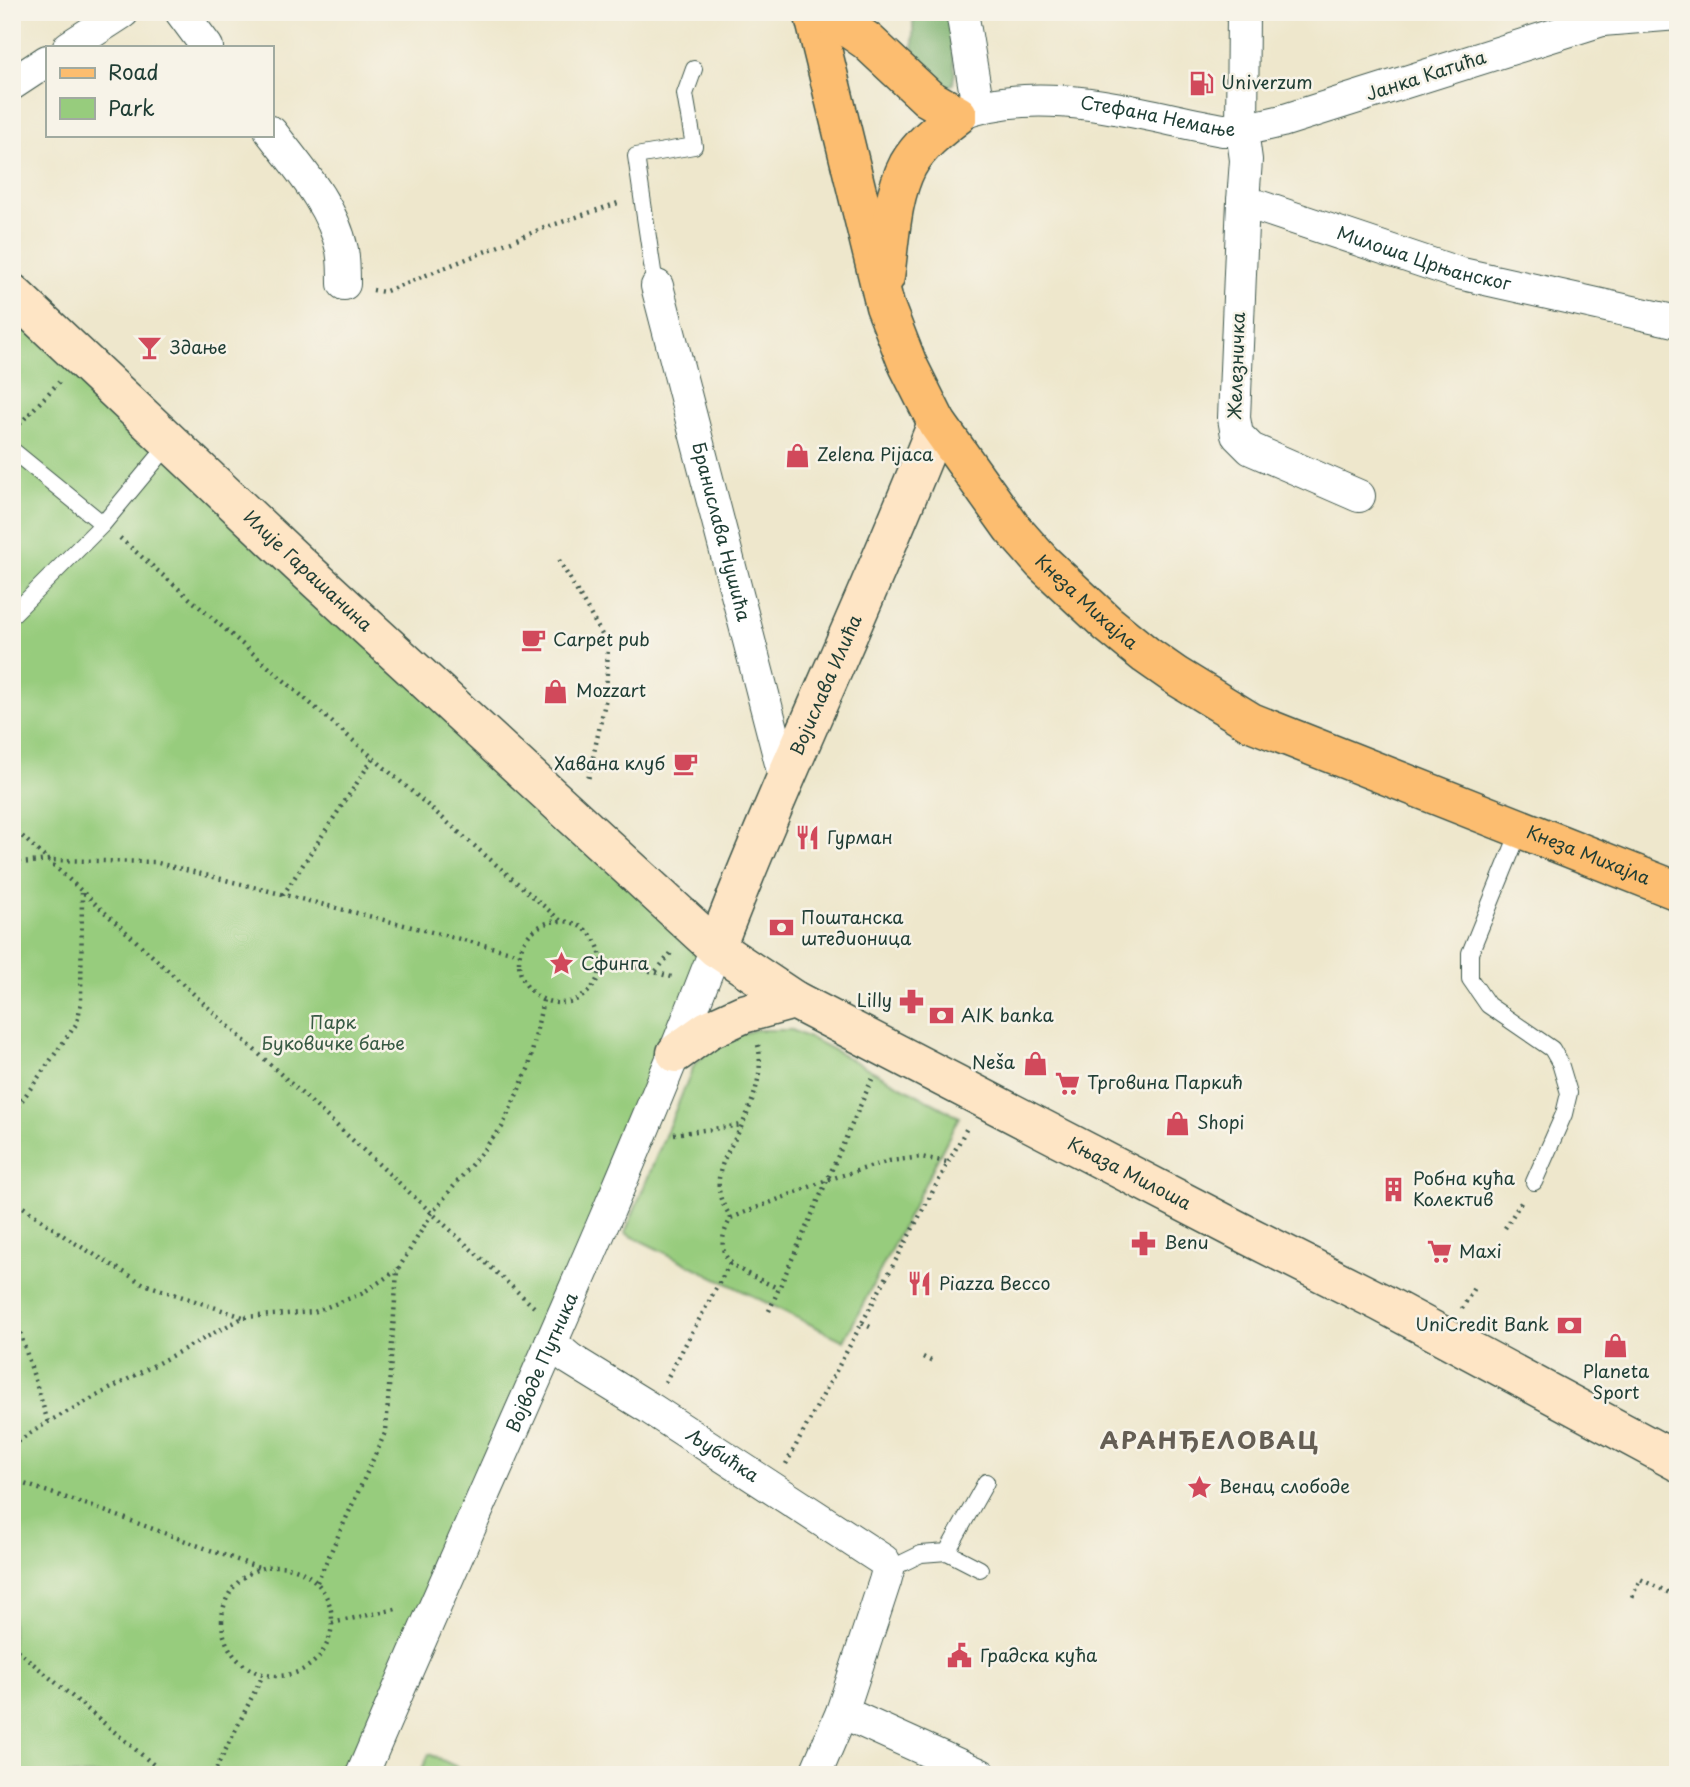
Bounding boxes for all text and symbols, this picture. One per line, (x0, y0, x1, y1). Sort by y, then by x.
street label: Јанка Катића (1362, 42, 1490, 107)
legend (46, 46, 273, 136)
text: Road (108, 55, 159, 87)
place label: Univerzum (1221, 68, 1313, 95)
fuel station icon: Univerzum (1187, 69, 1215, 97)
street label: Стефана Немање (1079, 88, 1235, 142)
text: Park (108, 91, 155, 123)
street label: Милоша Црњанског (1334, 218, 1515, 297)
street label: Железничка (1220, 311, 1251, 420)
place label: Здање (170, 333, 227, 360)
bar icon: Здање (136, 334, 164, 362)
street label: Бранислава Нушића (686, 439, 759, 625)
place label: Zelena Pijaca (817, 440, 934, 467)
shop icon: Zelena Pijaca (783, 441, 811, 469)
street label: Илије Гарашанина (238, 503, 380, 638)
street label: Кнеза Михајла (1030, 547, 1145, 656)
street label: Војислава Илића (782, 609, 868, 759)
place label: Carpet pub (553, 625, 650, 652)
cafe icon: Carpet pub (519, 626, 547, 654)
place label: Mozzart (576, 676, 646, 703)
shop icon: Mozzart (542, 677, 570, 705)
place label: Хавана клуб (554, 749, 665, 776)
cafe icon: Хавана клуб (671, 750, 699, 778)
street label: Кнеза Михајла (1523, 817, 1655, 891)
place label: Гурман (827, 823, 893, 850)
restaurant icon: Гурман (793, 824, 821, 852)
place label: Поштанска штедионица (801, 903, 912, 951)
bank icon: Поштанска штедионица (767, 914, 795, 942)
place label: Сфинга (581, 949, 650, 976)
place icon: Сфинга (547, 950, 575, 978)
place label: Lilly (857, 986, 892, 1013)
pharmacy icon: Lilly (898, 987, 926, 1015)
place label: AIK banka (961, 1001, 1054, 1028)
bank icon: AIK banka (927, 1002, 955, 1030)
park label: Парк Буковичке бање (261, 1008, 405, 1056)
place label: Neša (972, 1048, 1016, 1075)
shop icon: Neša (1021, 1049, 1049, 1077)
place label: Трговина Паркић (1087, 1068, 1243, 1095)
supermarket icon: Трговина Паркић (1053, 1069, 1081, 1097)
place label: Shopi (1197, 1108, 1245, 1135)
shop icon: Shopi (1163, 1109, 1191, 1137)
street label: Књаза Милоша (1063, 1129, 1197, 1216)
place label: Робна кућа Колектив (1413, 1164, 1516, 1212)
building icon: Робна кућа Колектив (1379, 1175, 1407, 1203)
place label: Benu (1164, 1228, 1208, 1255)
pharmacy icon: Benu (1130, 1229, 1158, 1257)
place label: Maxi (1459, 1237, 1502, 1264)
supermarket icon: Maxi (1425, 1238, 1453, 1266)
place label: Piazza Becco (939, 1269, 1051, 1296)
restaurant icon: Piazza Becco (905, 1270, 933, 1298)
street label: Војводе Путника (498, 1287, 584, 1437)
place label: UniCredit Bank (1415, 1310, 1549, 1337)
bank icon: UniCredit Bank (1555, 1311, 1583, 1339)
shop icon: Planeta Sport (1602, 1331, 1630, 1359)
place label: Planeta Sport (1583, 1357, 1650, 1405)
street label: Љубићка (681, 1420, 766, 1488)
district label: АРАНЂЕЛОВАЦ (1100, 1421, 1320, 1457)
place label: Венац слободе (1219, 1472, 1350, 1499)
place icon: Венац слободе (1185, 1473, 1213, 1501)
place label: Градска кућа (980, 1641, 1098, 1668)
public building icon: Градска кућа (946, 1642, 974, 1670)

